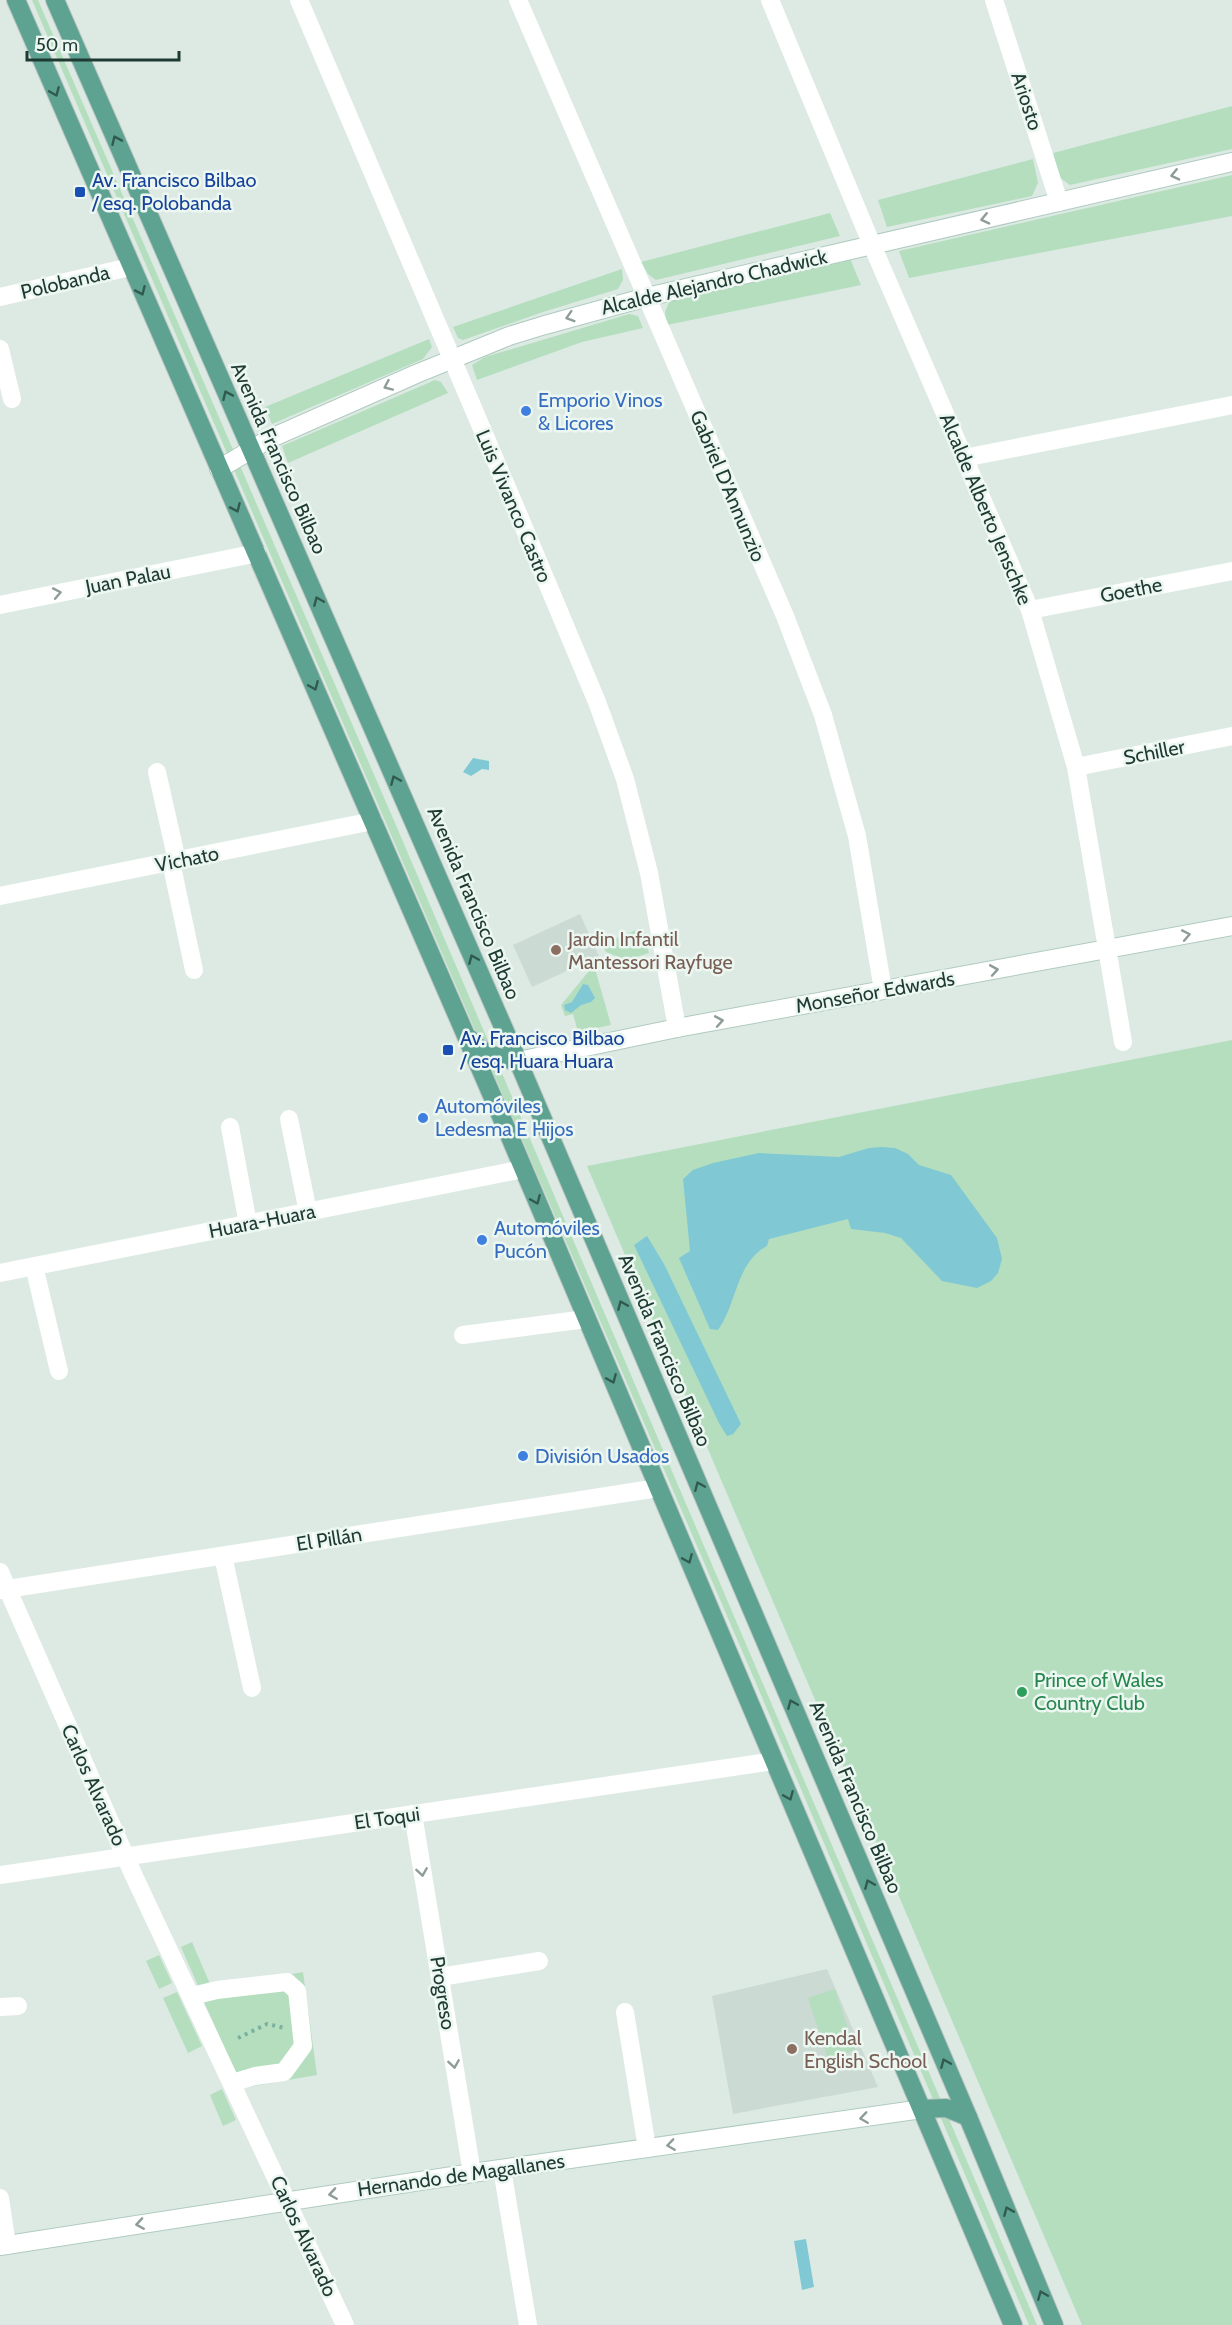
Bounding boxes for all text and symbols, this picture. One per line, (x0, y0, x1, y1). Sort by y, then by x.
scale bar (27, 24, 178, 62)
text: 50 m (36, 34, 78, 56)
street label: Ariosto (1006, 69, 1048, 133)
one-way arrow (48, 86, 60, 97)
one-way arrow (111, 135, 123, 146)
place label: Av. Francisco Bilbao / esq. Polobanda (91, 168, 257, 215)
one-way arrow (1170, 168, 1180, 181)
marker: Av. Francisco Bilbao / esq. Polobanda (73, 185, 87, 199)
one-way arrow (980, 211, 990, 224)
street label: Alcalde Alejandro Chadwick (599, 244, 829, 320)
street label: Polobanda (18, 260, 112, 304)
one-way arrow (134, 284, 146, 295)
one-way arrow (566, 310, 576, 322)
street label: Avenida Francisco Bilbao (226, 358, 332, 558)
one-way arrow (384, 379, 395, 391)
place label: Emporio Vinos & Licores (538, 388, 662, 435)
one-way arrow (223, 391, 235, 402)
marker: Emporio Vinos & Licores (519, 404, 533, 418)
street label: Gabriel D'Annunzio (685, 407, 771, 565)
street label: Alcalde Alberto Jenschke (935, 410, 1037, 608)
street label: Luis Vivanco Castro (471, 426, 557, 586)
one-way arrow (229, 501, 241, 512)
street label: Juan Palau (82, 559, 173, 599)
street label: Goethe (1098, 572, 1164, 608)
one-way arrow (52, 587, 62, 600)
one-way arrow (313, 596, 325, 607)
one-way arrow (307, 680, 319, 691)
street label: Schiller (1121, 734, 1187, 770)
one-way arrow (391, 775, 403, 786)
street label: Avenida Francisco Bilbao (422, 803, 526, 1003)
street label: Vichato (153, 841, 221, 877)
place label: Jardin Infantil Mantessori Rayfuge (567, 927, 733, 974)
one-way arrow (1180, 929, 1190, 942)
marker: Jardin Infantil Mantessori Rayfuge (549, 943, 563, 957)
one-way arrow (468, 954, 480, 965)
one-way arrow (989, 965, 999, 977)
street label: Monseñor Edwards (794, 966, 956, 1018)
one-way arrow (715, 1015, 724, 1027)
place label: Av. Francisco Bilbao / esq. Huara Huara (459, 1026, 625, 1073)
marker: Av. Francisco Bilbao / esq. Huara Huara (441, 1043, 455, 1057)
place label: Automóviles Ledesma E Hijos (435, 1094, 574, 1141)
marker: Automóviles Ledesma E Hijos (416, 1111, 430, 1125)
one-way arrow (529, 1194, 541, 1205)
street label: Huara-Huara (207, 1199, 318, 1243)
place label: Automóviles Pucón (494, 1216, 600, 1263)
marker: Automóviles Pucón (475, 1233, 489, 1247)
street label: Avenida Francisco Bilbao (613, 1250, 717, 1450)
one-way arrow (617, 1301, 629, 1312)
one-way arrow (605, 1373, 617, 1384)
place label: División Usados (535, 1444, 669, 1468)
marker: División Usados (516, 1449, 530, 1463)
one-way arrow (694, 1482, 706, 1493)
street label: El Pillán (294, 1522, 364, 1556)
one-way arrow (681, 1553, 693, 1564)
place label: Prince of Wales Country Club (1034, 1668, 1164, 1715)
marker: Prince of Wales Country Club (1015, 1685, 1029, 1699)
street label: Avenida Francisco Bilbao (804, 1697, 908, 1897)
one-way arrow (787, 1700, 799, 1711)
street label: Carlos Alvarado (56, 1720, 132, 1850)
one-way arrow (782, 1790, 794, 1801)
street label: El Toqui (353, 1802, 421, 1834)
one-way arrow (416, 1867, 428, 1876)
one-way arrow (864, 1879, 876, 1890)
street label: Progreso (425, 1955, 461, 2031)
place label: Kendal English School (804, 2026, 927, 2073)
marker: Kendal English School (785, 2042, 799, 2056)
one-way arrow (940, 2058, 952, 2069)
one-way arrow (448, 2060, 460, 2069)
one-way arrow (859, 2111, 869, 2123)
one-way arrow (666, 2138, 676, 2150)
street label: Hernando de Magallanes (356, 2149, 566, 2201)
street label: Carlos Alvarado (266, 2172, 342, 2300)
one-way arrow (328, 2188, 337, 2200)
one-way arrow (1003, 2206, 1015, 2217)
one-way arrow (135, 2217, 144, 2229)
one-way arrow (1037, 2290, 1049, 2301)

